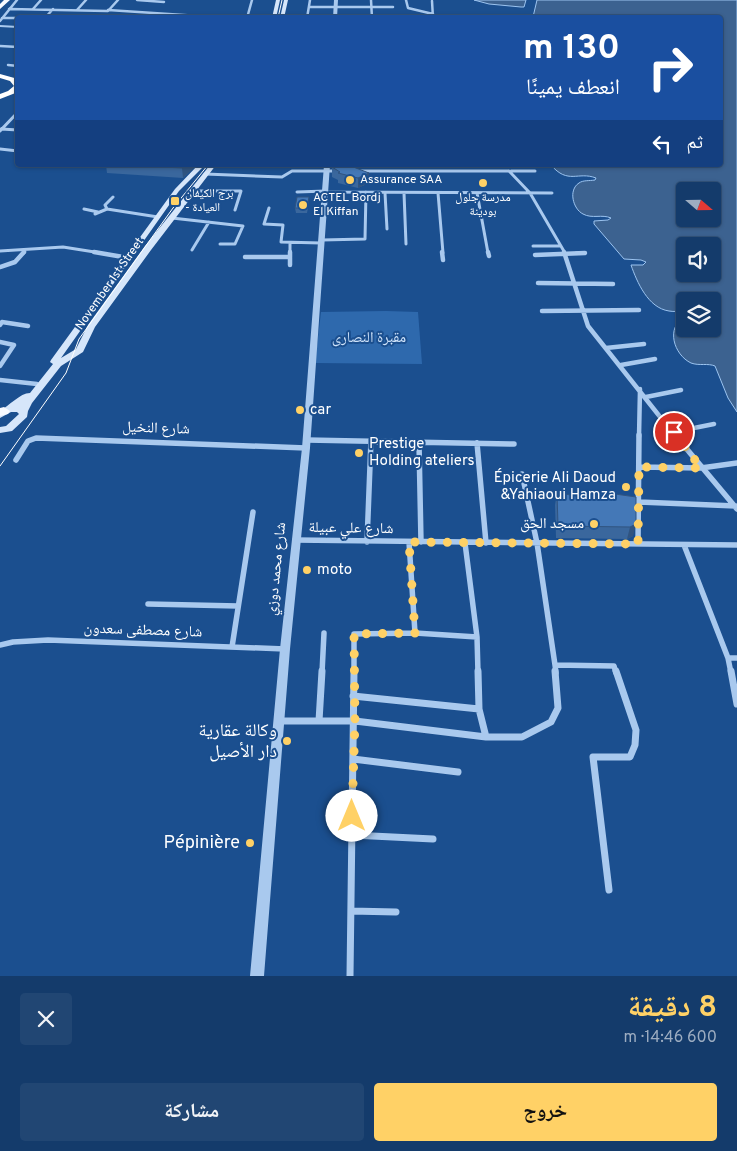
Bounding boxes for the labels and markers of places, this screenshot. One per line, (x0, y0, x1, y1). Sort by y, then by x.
place label: Assurance SAA (360, 172, 443, 188)
marker: Assurance SAA (344, 174, 356, 186)
marker: مدرسة جلول بودينة (477, 177, 489, 189)
place label: برج الكيفان - العيادة (185, 186, 234, 216)
place label: ACTEL Bordj El Kiffan (313, 190, 381, 220)
place label: مدرسة جلول بودينة (455, 190, 511, 220)
marker: برج الكيفان - العيادة (169, 195, 181, 207)
marker: ACTEL Bordj El Kiffan (297, 199, 309, 211)
place label: car (310, 401, 331, 420)
marker: car (294, 404, 306, 416)
pin (653, 411, 695, 453)
place label: Prestige Holding ateliers (369, 435, 475, 471)
marker: Prestige Holding ateliers (353, 447, 365, 459)
place label: Épicerie Ali Daoud &Yahiaoui Hamza (494, 468, 616, 505)
marker: Épicerie Ali Daoud &Yahiaoui Hamza (620, 481, 632, 493)
place label: مسجد الحق (520, 515, 584, 534)
marker: مسجد الحق (588, 518, 600, 530)
place label: moto (317, 561, 352, 580)
marker: moto (301, 564, 313, 576)
place label: وكالة عقارية دار الأصيل (199, 720, 277, 764)
marker: وكالة عقارية دار الأصيل (281, 735, 293, 747)
place label: Pépinière (164, 832, 240, 855)
marker: Pépinière (244, 837, 256, 849)

